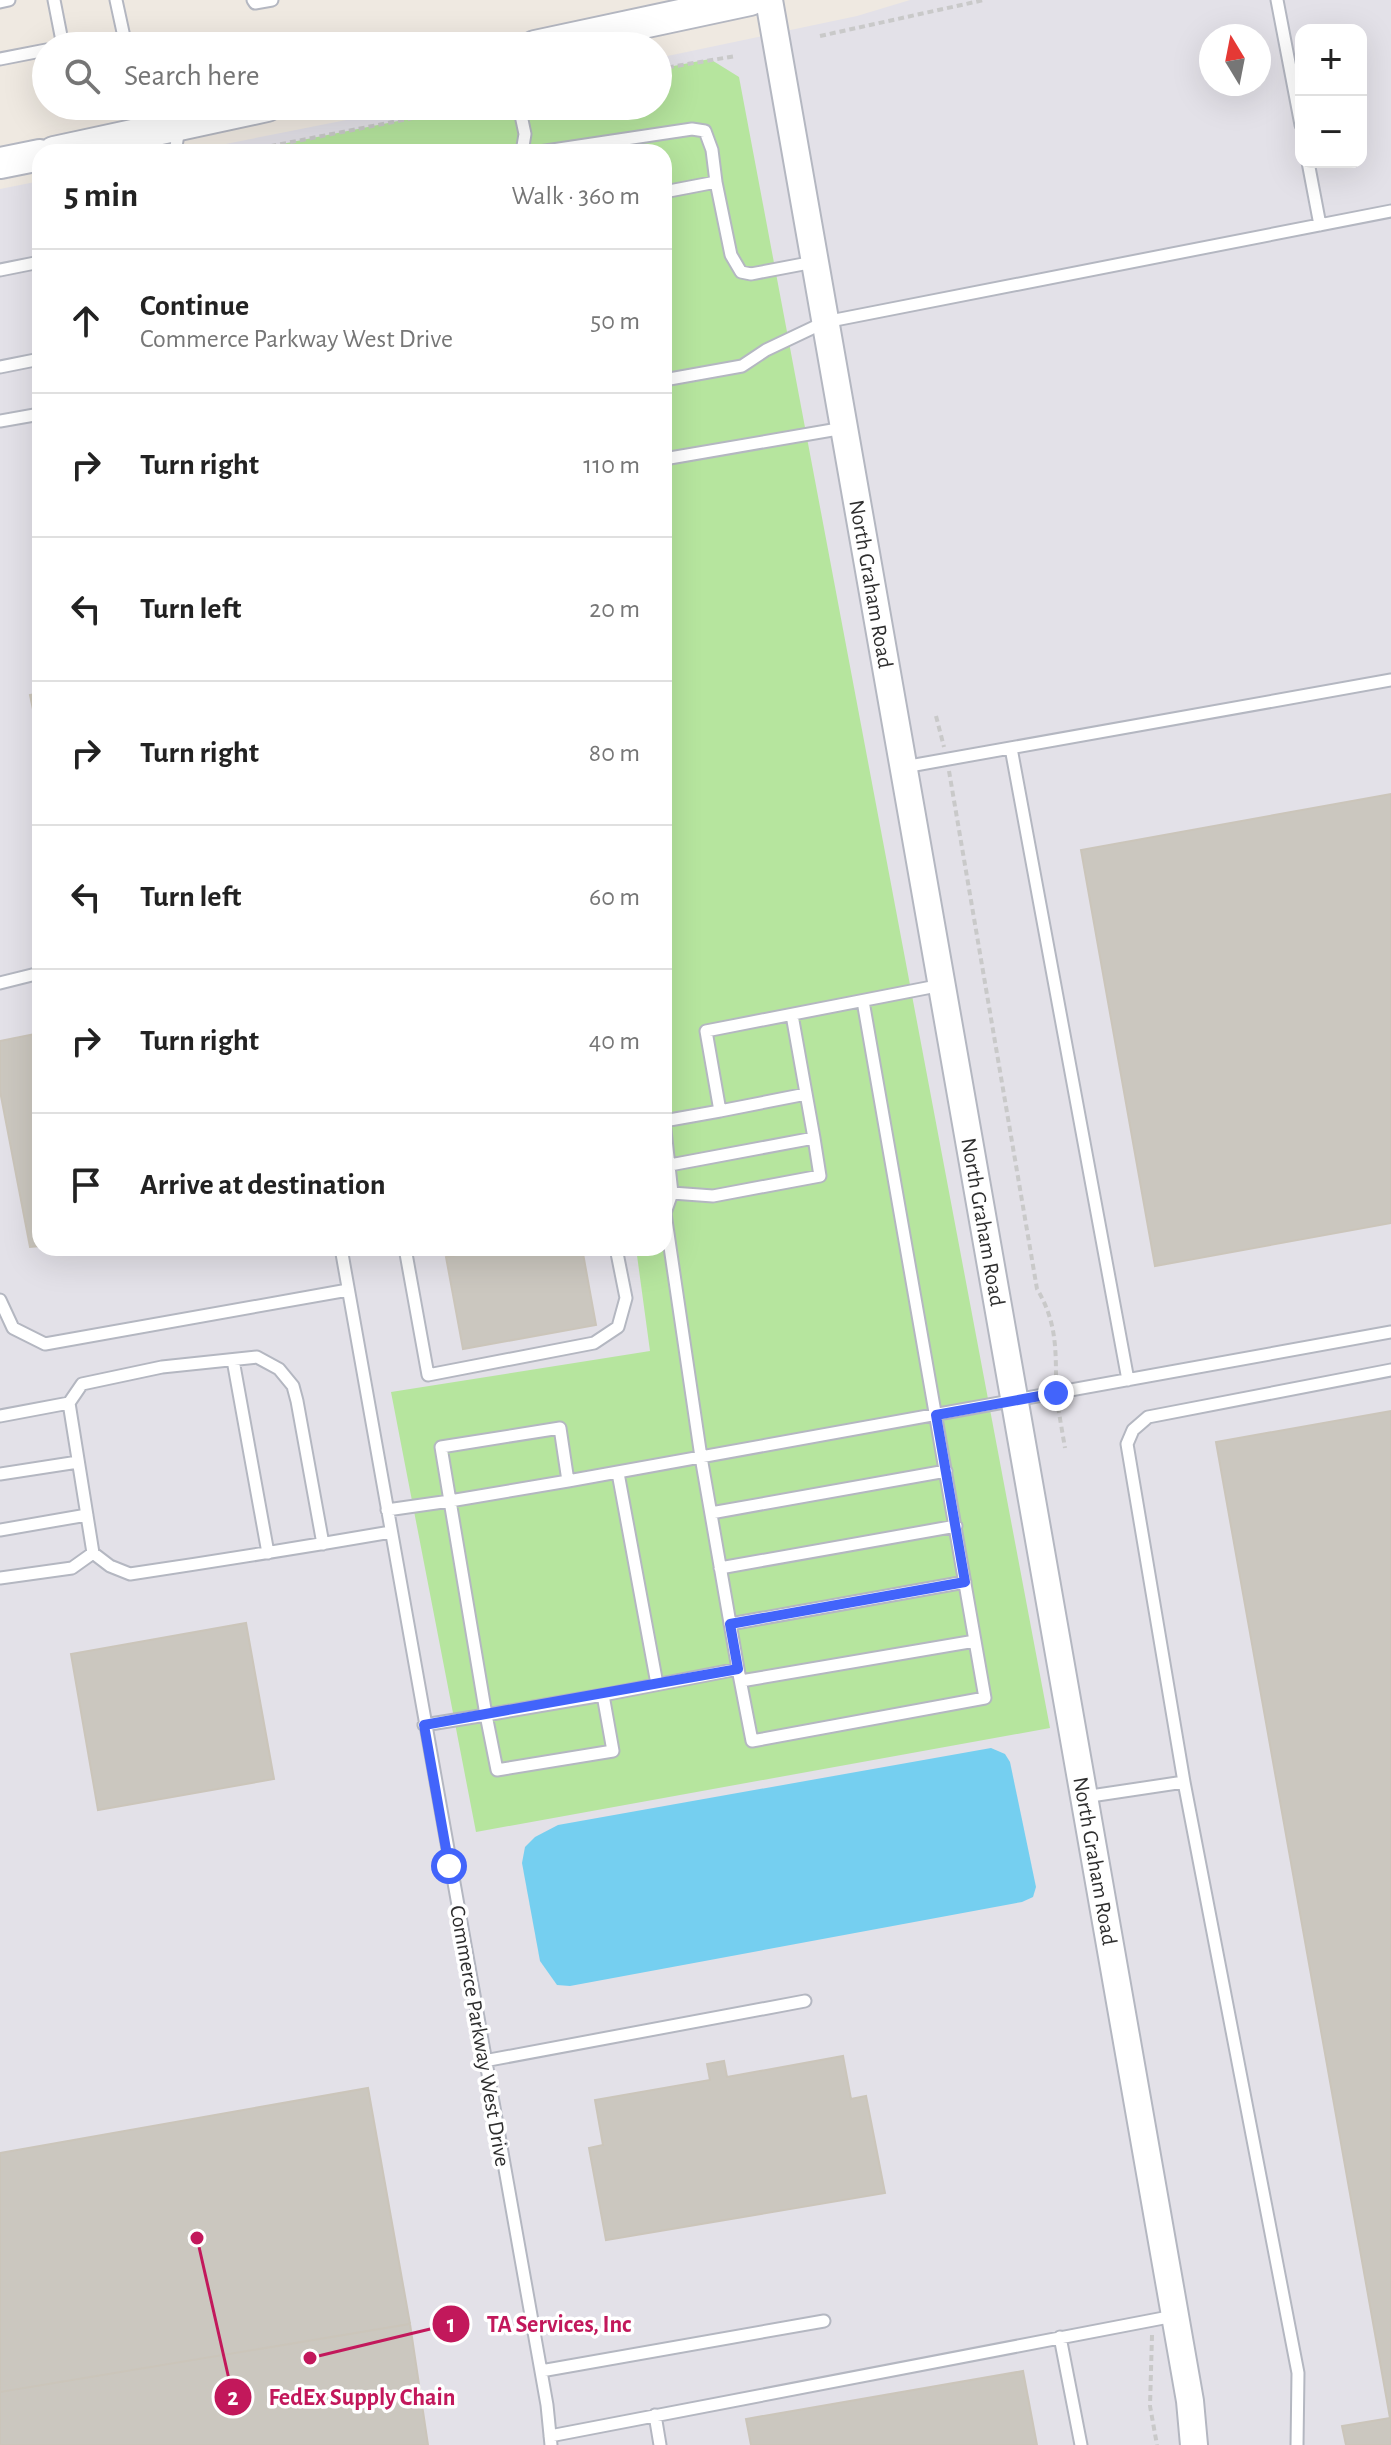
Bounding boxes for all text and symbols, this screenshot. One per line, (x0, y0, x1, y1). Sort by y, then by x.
north arrow (1199, 24, 1271, 96)
map controls (1295, 24, 1367, 168)
button: + (1295, 24, 1367, 96)
search box (32, 32, 672, 120)
icon: search (60, 54, 104, 98)
text: Search here (124, 61, 260, 91)
button: − (1295, 96, 1367, 168)
text: 5 min (64, 179, 138, 213)
text: Walk · 360 m (512, 183, 640, 209)
text: Continue (140, 291, 249, 321)
icon: ahead (64, 299, 108, 343)
text: 50 m (590, 308, 640, 334)
text: Commerce Parkway West Drive (140, 326, 453, 352)
icon: right (64, 443, 108, 487)
text: Turn right (140, 450, 259, 480)
text: 110 m (583, 452, 640, 478)
street label: North Graham Road (845, 498, 897, 670)
icon: left (64, 587, 108, 631)
text: Turn left (140, 594, 241, 624)
text: 20 m (589, 596, 640, 622)
icon: right (64, 731, 108, 775)
text: Turn right (140, 738, 259, 768)
text: 80 m (589, 740, 640, 766)
icon: left (64, 875, 108, 919)
text: Turn left (140, 882, 241, 912)
text: 60 m (589, 884, 640, 910)
icon: right (64, 1019, 108, 1063)
text: Turn right (140, 1026, 259, 1056)
text: 40 m (589, 1028, 640, 1054)
street label: North Graham Road (957, 1136, 1009, 1308)
icon: arrive (64, 1163, 108, 1207)
text: Arrive at destination (140, 1170, 386, 1200)
route end (1038, 1375, 1074, 1411)
street label: North Graham Road (1069, 1775, 1121, 1947)
route start (431, 1848, 467, 1884)
street label: Commerce Parkway West Drive (446, 1904, 514, 2168)
callout: TA Services, Inc (431, 2300, 647, 2348)
text: 1 (447, 2313, 455, 2337)
text: TA Services, Inc (487, 2313, 631, 2337)
callout: FedEx Supply Chain (213, 2373, 472, 2421)
text: 2 (227, 2386, 239, 2410)
text: FedEx Supply Chain (269, 2386, 455, 2410)

